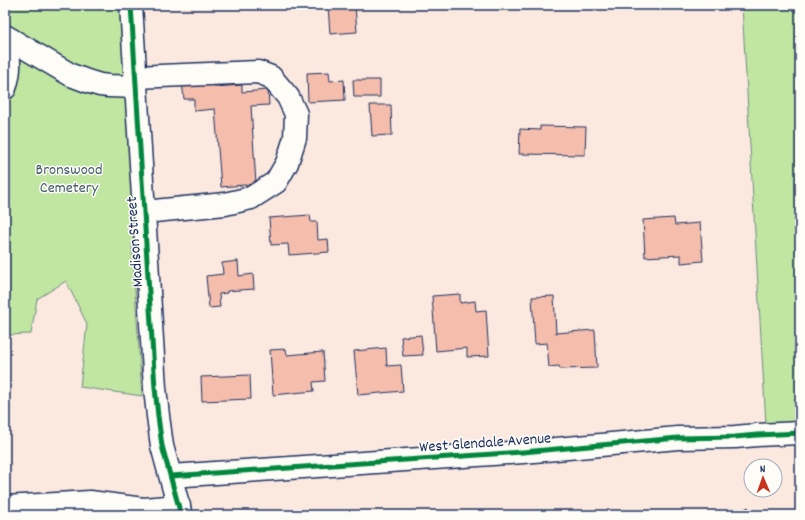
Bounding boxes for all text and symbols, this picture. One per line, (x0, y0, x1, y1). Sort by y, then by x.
park label: Bronswood Cemetery (36, 159, 102, 200)
street label: Madison Street (121, 195, 150, 288)
street label: West Glendale Avenue (418, 427, 552, 460)
north arrow (743, 458, 783, 498)
text: N (760, 462, 766, 478)

